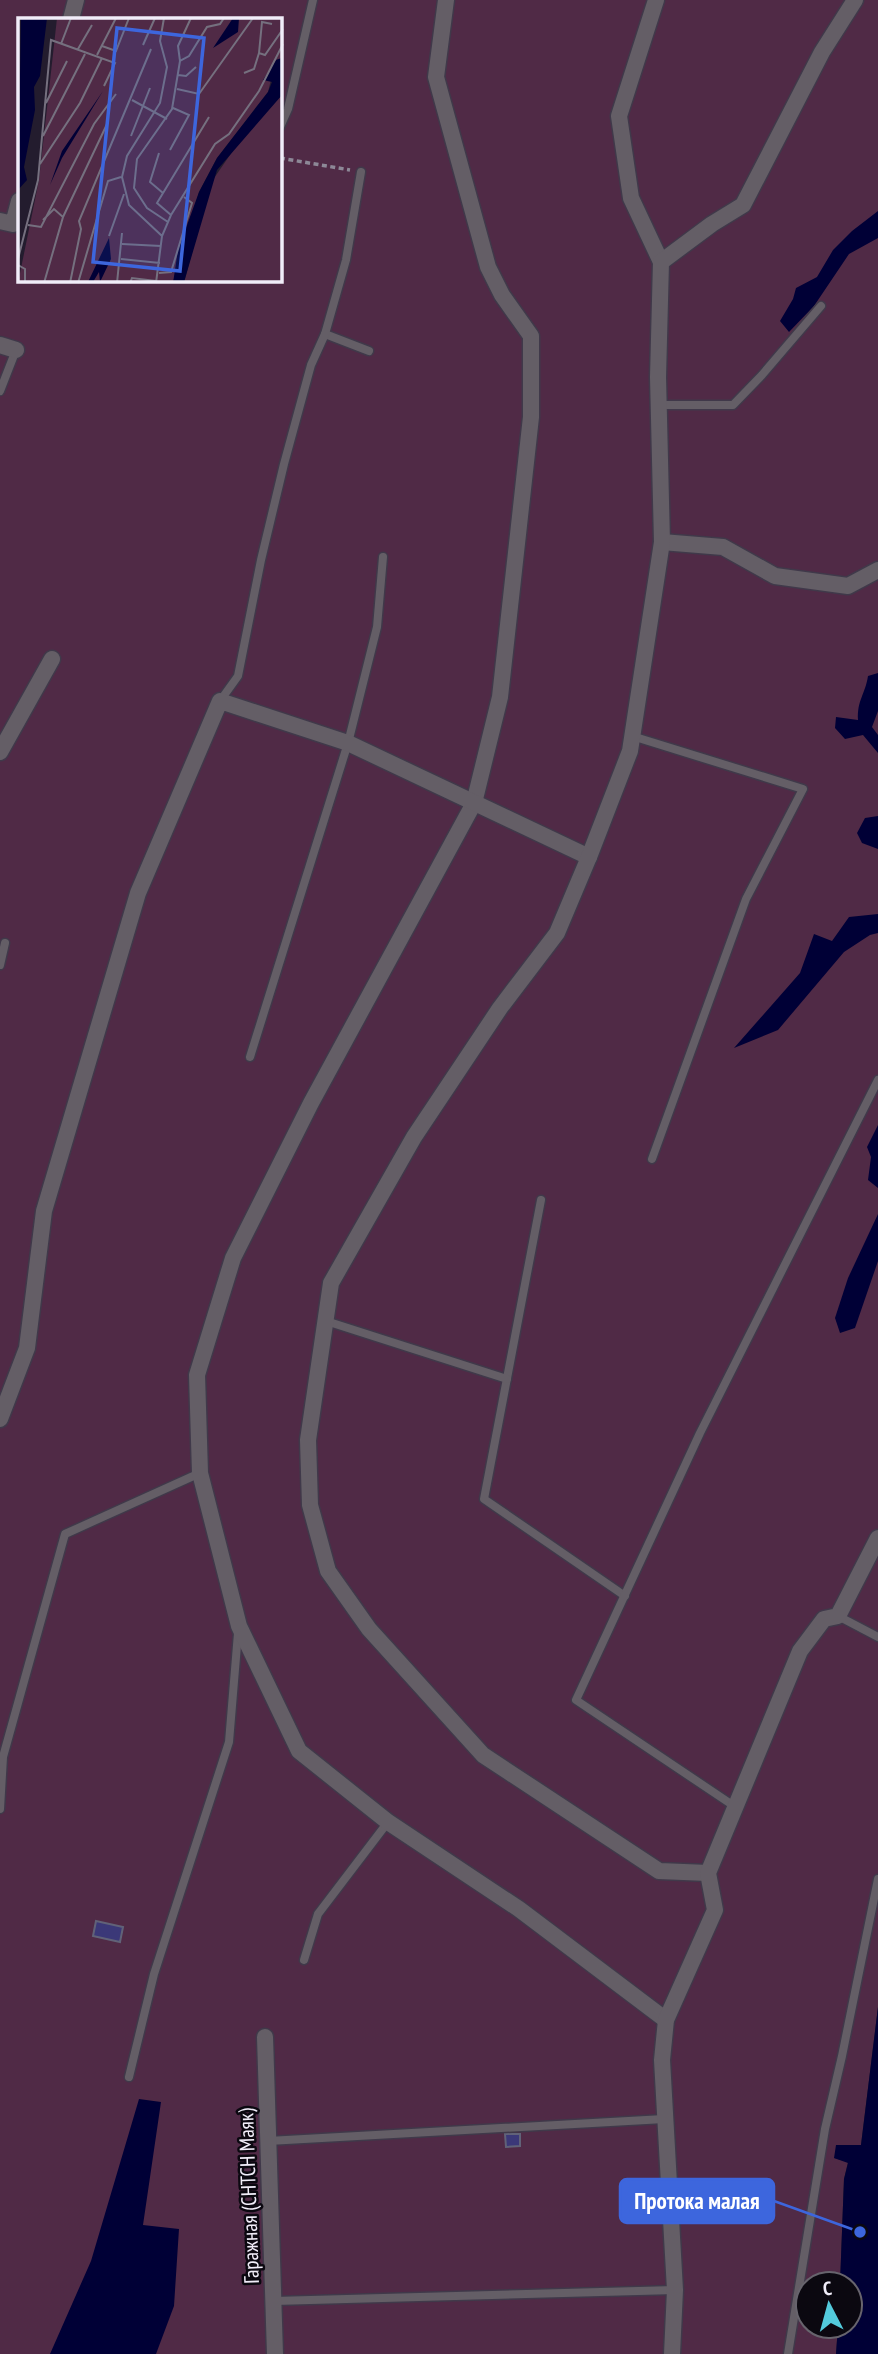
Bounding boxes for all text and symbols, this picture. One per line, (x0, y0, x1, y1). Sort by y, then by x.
inset map (18, 18, 282, 282)
street label: Гаражная (СНТСН Маяк) (232, 2108, 265, 2284)
callout: Протока малая (620, 2179, 774, 2223)
text: Протока малая (634, 2186, 760, 2215)
north arrow (794, 2270, 864, 2340)
text: С (822, 2276, 833, 2300)

